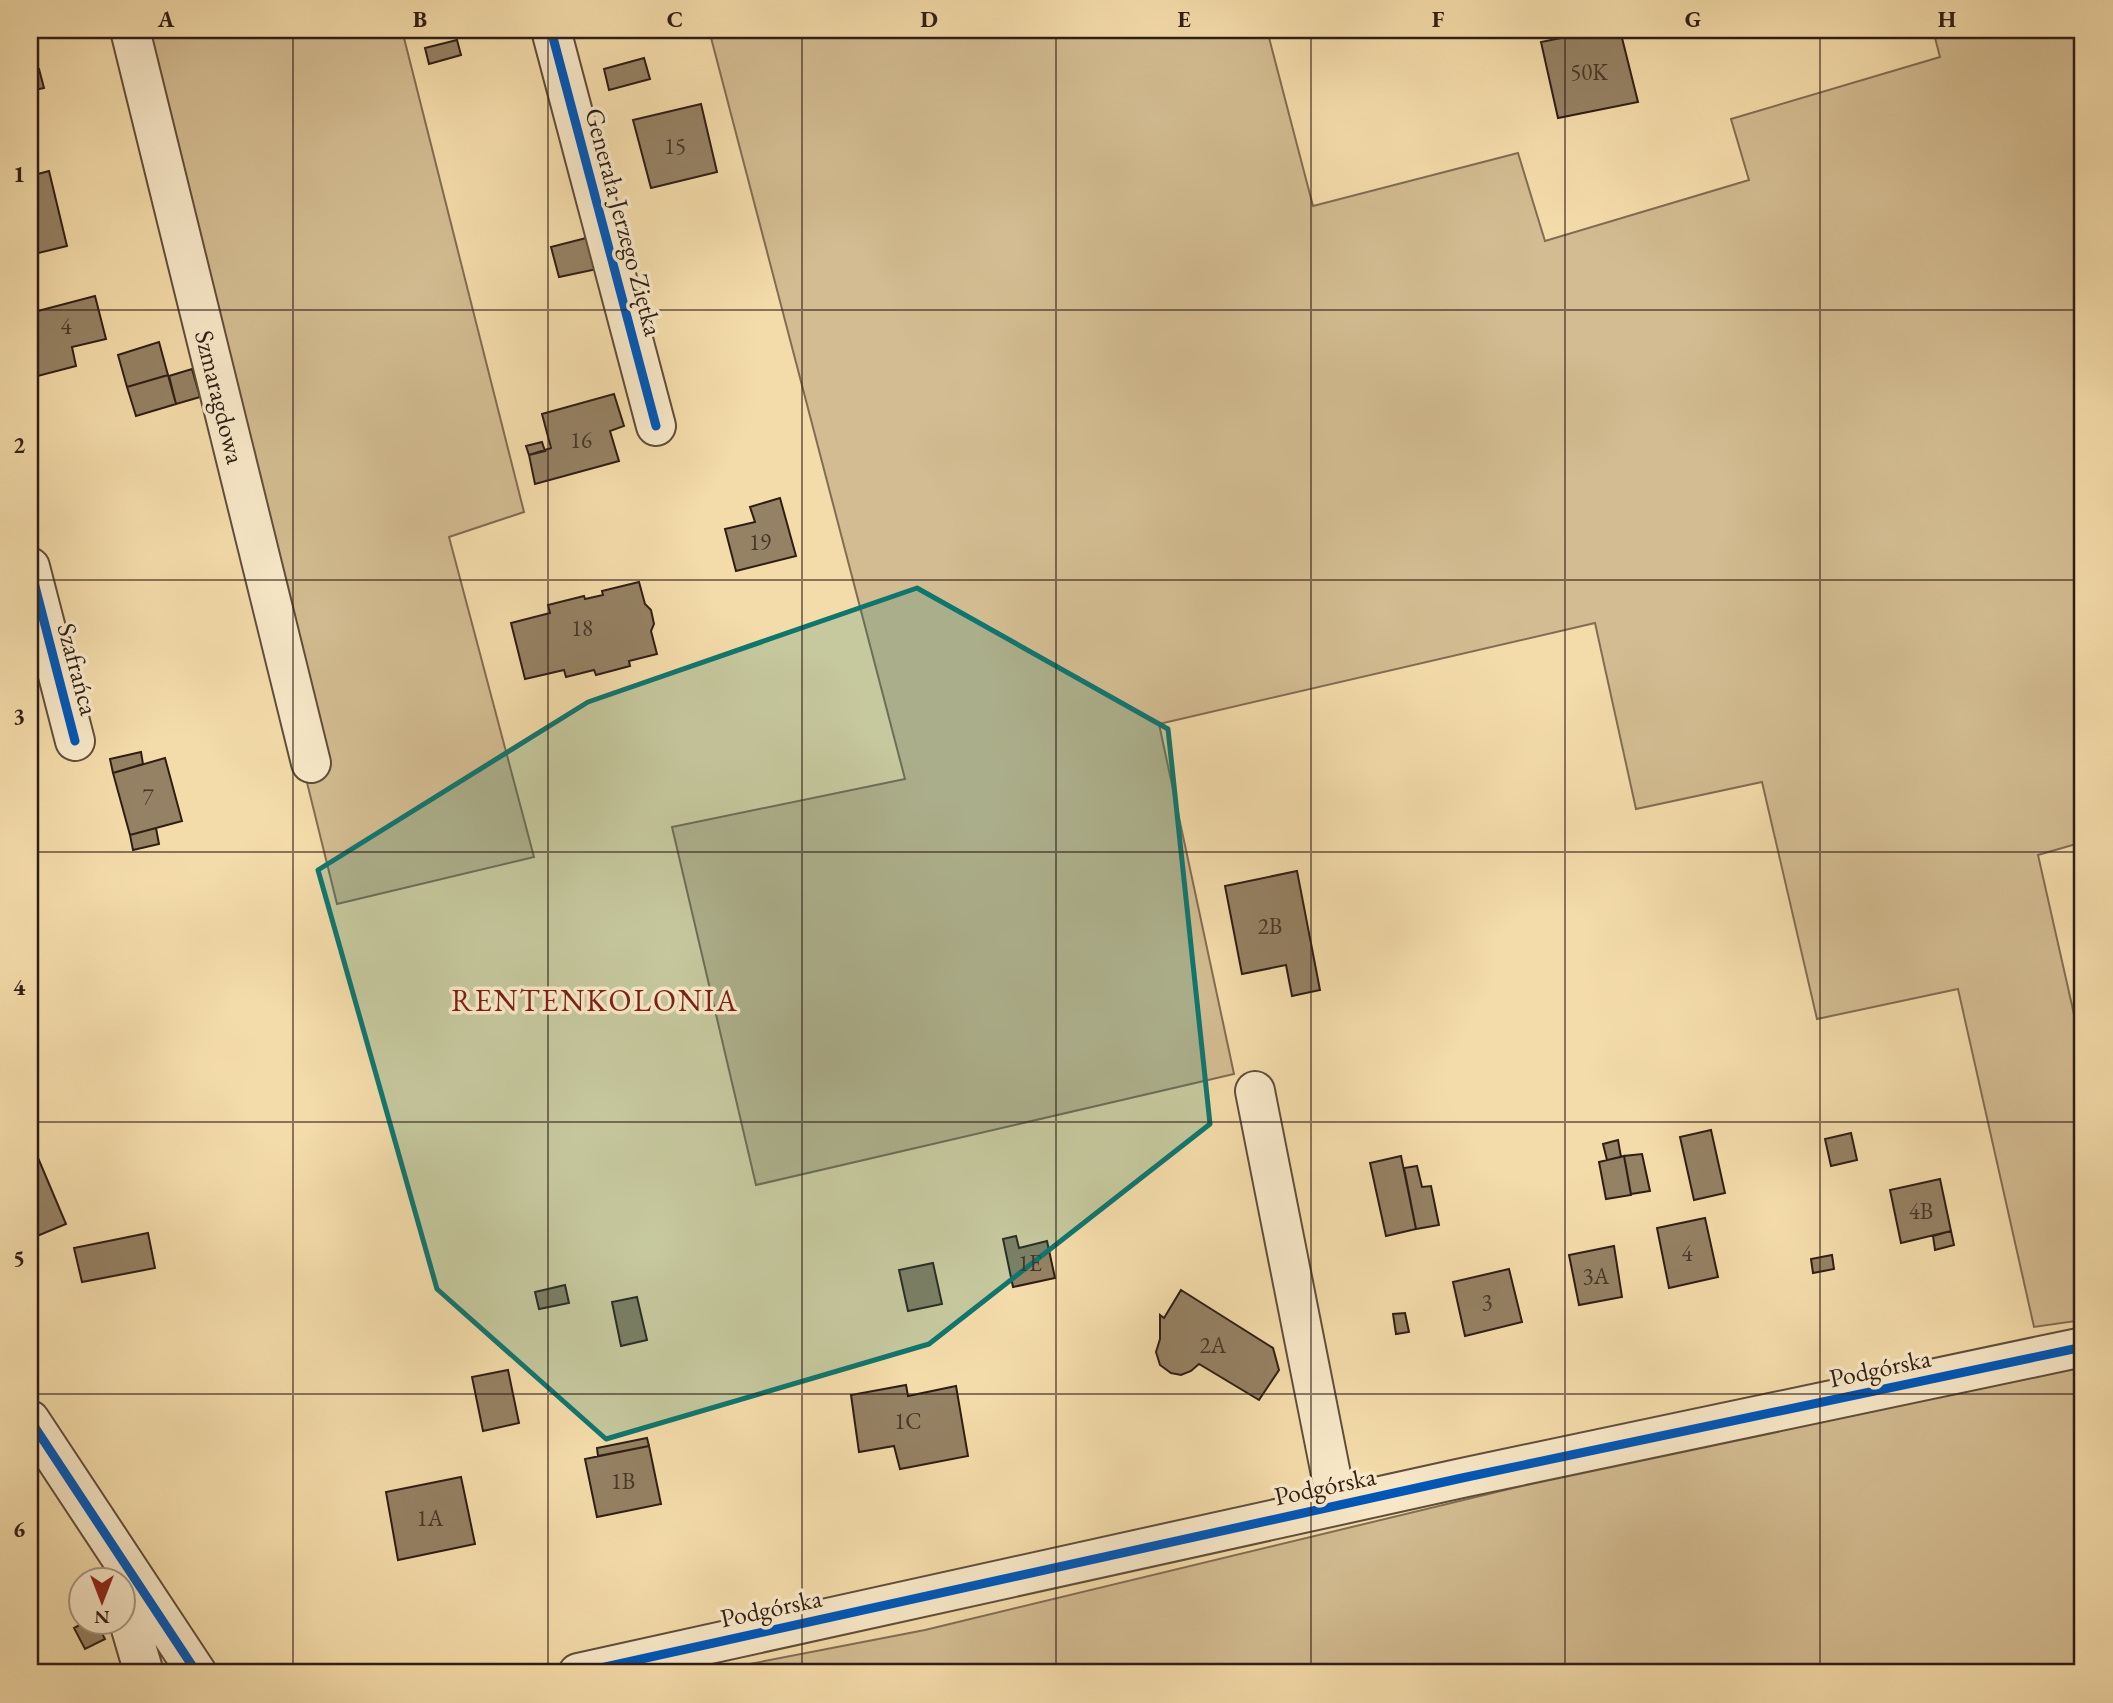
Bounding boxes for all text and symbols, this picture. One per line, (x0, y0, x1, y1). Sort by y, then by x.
text: A (157, 4, 175, 34)
text: B (413, 4, 427, 34)
text: C (667, 4, 683, 34)
text: D (920, 4, 938, 34)
text: E (1177, 4, 1191, 34)
text: F (1432, 4, 1445, 34)
text: G (1685, 4, 1701, 34)
text: H (1938, 4, 1956, 34)
house number: 50K (1570, 57, 1608, 87)
street label: Generała Jerzego Ziętka (577, 104, 671, 340)
house number: 15 (664, 131, 686, 161)
text: 1 (13, 159, 25, 189)
house number: 4 (60, 311, 72, 341)
street label: Szmaragdowa (187, 327, 253, 468)
house number: 16 (570, 425, 592, 455)
text: 2 (13, 430, 25, 460)
house number: 19 (749, 527, 771, 557)
house number: 18 (571, 613, 593, 643)
street label: Szafrańca (49, 619, 107, 719)
text: 3 (13, 701, 25, 731)
house number: 7 (142, 782, 154, 812)
house number: 2B (1258, 911, 1282, 941)
text: 4 (13, 972, 26, 1002)
district label: RENTENKOLONIA (451, 981, 739, 1020)
house number: 4B (1909, 1196, 1933, 1226)
house number: 4 (1681, 1238, 1693, 1268)
text: 5 (13, 1243, 25, 1273)
house number: 1E (1018, 1248, 1042, 1278)
house number: 3A (1583, 1261, 1611, 1291)
house number: 3 (1481, 1287, 1493, 1317)
house number: 2A (1200, 1330, 1228, 1360)
street label: Podgórska (1826, 1341, 1934, 1395)
house number: 1C (894, 1406, 922, 1436)
street label: Podgórska (1271, 1459, 1379, 1513)
house number: 1B (611, 1466, 635, 1496)
house number: 1A (417, 1503, 445, 1533)
text: 6 (13, 1514, 25, 1544)
north arrow (66, 1566, 136, 1636)
street label: Podgórska (717, 1581, 825, 1635)
text: N (94, 1605, 110, 1630)

